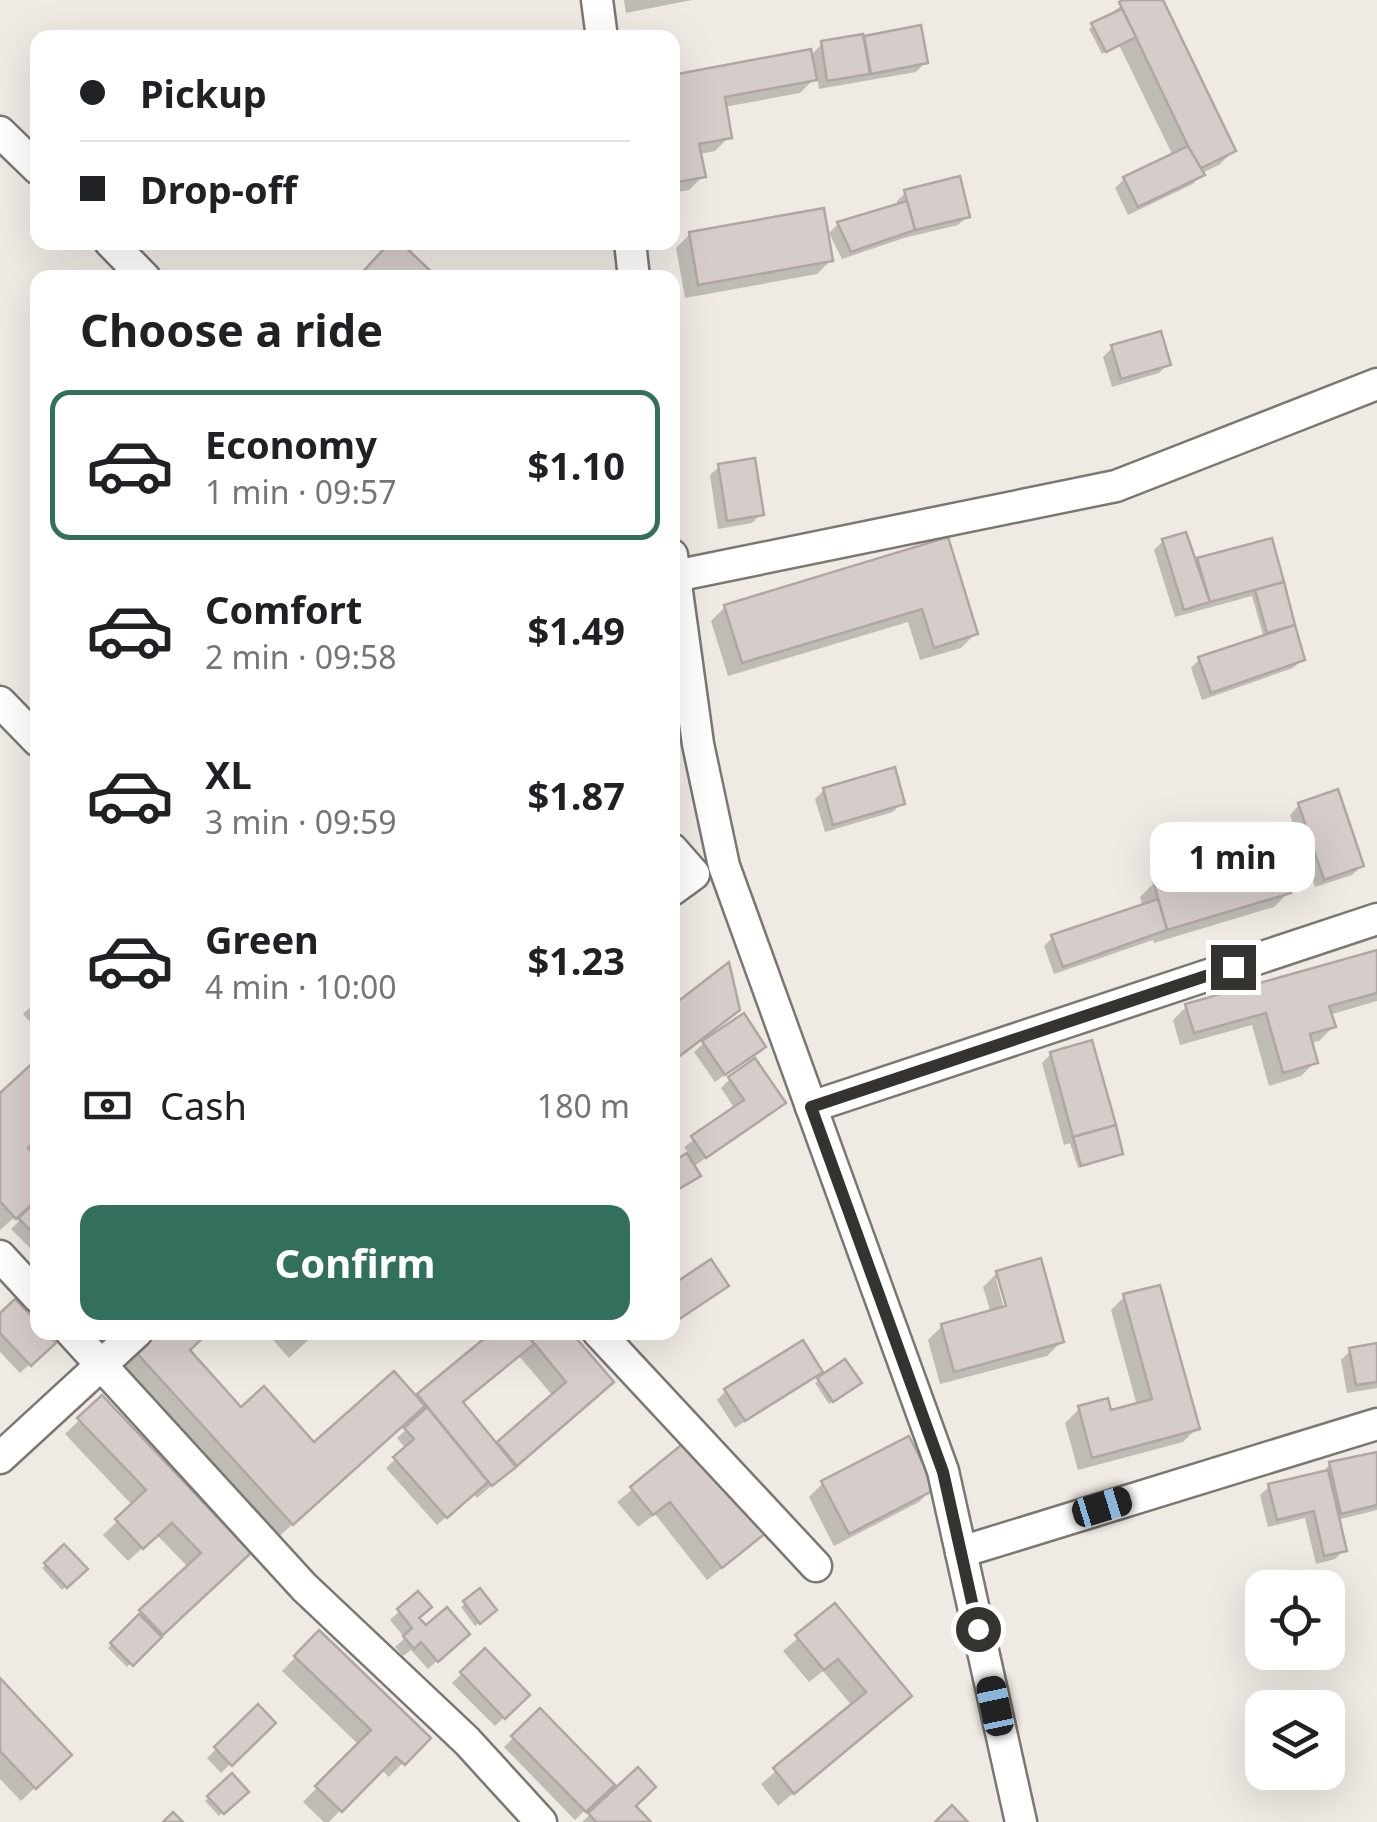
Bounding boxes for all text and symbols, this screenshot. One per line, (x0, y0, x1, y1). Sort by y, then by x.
text: Pickup (140, 67, 267, 119)
text: Drop-off (140, 163, 297, 215)
text: Choose a ride (80, 299, 383, 360)
text: Economy (205, 418, 377, 470)
icon: car (85, 420, 175, 510)
text: $1.10 (527, 439, 625, 491)
text: 1 min · 09:57 (205, 470, 397, 513)
text: Comfort (205, 583, 362, 635)
icon: car (85, 585, 175, 675)
text: $1.49 (527, 604, 625, 656)
text: 2 min · 09:58 (205, 635, 397, 678)
text: XL (205, 748, 252, 800)
icon: car (85, 750, 175, 840)
text: $1.87 (527, 769, 625, 821)
text: 3 min · 09:59 (205, 800, 397, 843)
callout: 1 min (1150, 822, 1316, 892)
text: 1 min (1188, 835, 1277, 878)
text: Green (205, 913, 319, 965)
icon: car (85, 915, 175, 1005)
text: $1.23 (527, 934, 625, 986)
route end (1211, 945, 1256, 990)
text: 4 min · 10:00 (205, 965, 397, 1008)
icon: cash (80, 1078, 135, 1133)
text: Cash (160, 1079, 247, 1131)
text: 180 m (537, 1084, 630, 1127)
button: Confirm (80, 1205, 630, 1320)
car (1069, 1484, 1135, 1530)
map controls (1245, 1570, 1345, 1790)
button: locate (1245, 1570, 1345, 1670)
route start (956, 1607, 1001, 1652)
car (974, 1674, 1016, 1738)
button: layers (1245, 1690, 1345, 1790)

